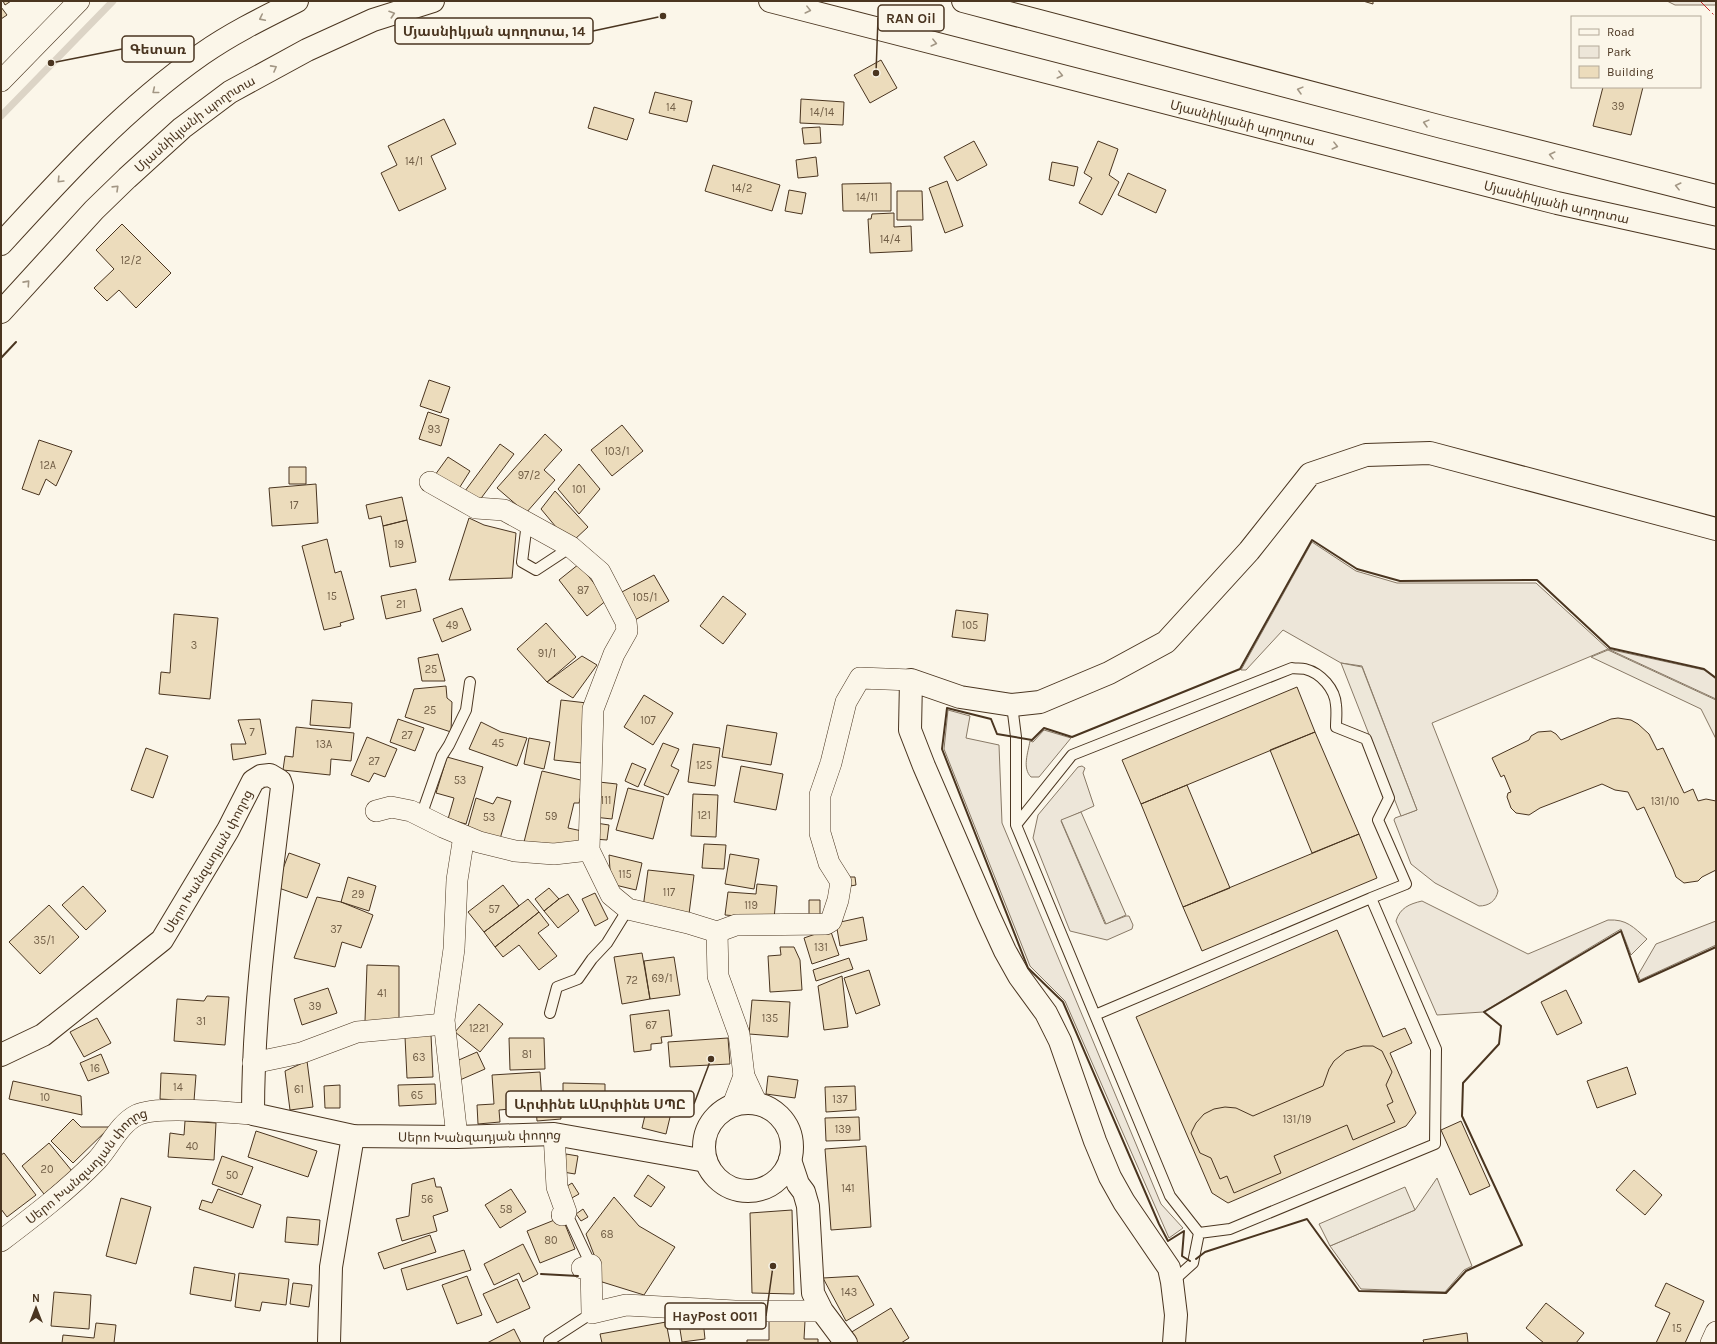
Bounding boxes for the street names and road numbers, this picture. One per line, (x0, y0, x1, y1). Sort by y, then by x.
street label: Մյասնիկյանի պողոտա (132, 73, 258, 176)
street label: Մյասնիկյանի պողոտա (1168, 97, 1317, 149)
street label: Մյասնիկյանի պողոտա (1482, 178, 1631, 227)
street label: Սերո Խանզադյան փողոց (161, 787, 255, 936)
street label: Սերո Խանզադյան փողոց (23, 1105, 149, 1227)
street label: Սերո Խանզադյան փողոց (398, 1127, 562, 1145)

